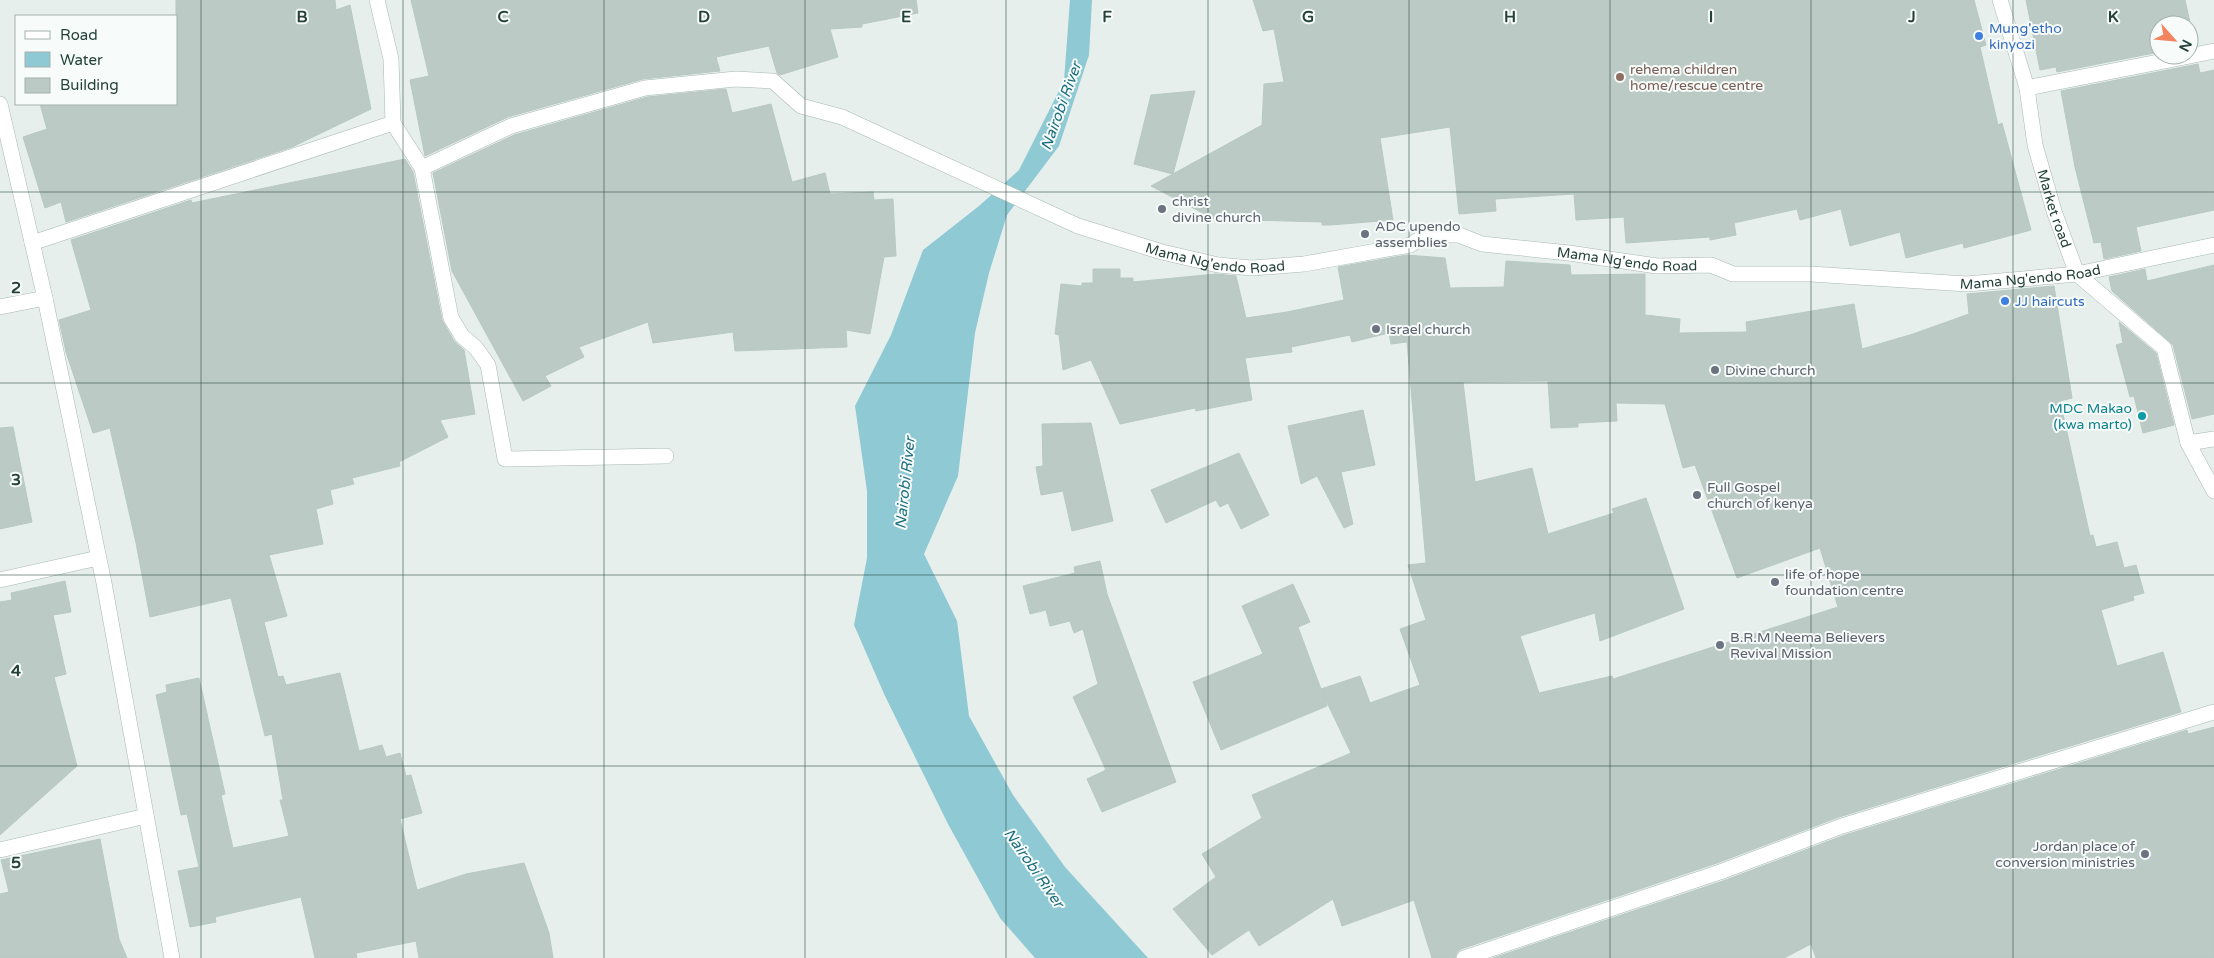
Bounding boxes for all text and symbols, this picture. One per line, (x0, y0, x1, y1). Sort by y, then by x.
text: B (296, 7, 308, 27)
text: C (497, 7, 509, 27)
text: D (698, 7, 710, 27)
text: E (901, 7, 911, 27)
text: F (1102, 7, 1112, 27)
text: G (1302, 7, 1314, 27)
text: H (1504, 7, 1516, 27)
text: I (1709, 7, 1713, 27)
text: J (1907, 7, 1916, 27)
text: K (2108, 7, 2119, 27)
legend (15, 15, 178, 105)
north arrow (2149, 15, 2199, 65)
place label: Mung'etho kinyozi (1989, 20, 2062, 53)
text: Road (60, 26, 98, 44)
marker: Mung'etho kinyozi (1973, 30, 1985, 42)
text: N (2175, 37, 2195, 55)
text: Water (60, 51, 103, 69)
water label: Nairobi River (1037, 57, 1086, 153)
place label: rehema children home/rescue centre (1630, 61, 1763, 94)
marker: rehema children home/rescue centre (1614, 71, 1626, 83)
text: Building (60, 76, 119, 94)
street label: Market road (2034, 167, 2075, 250)
place label: christ divine church (1172, 193, 1261, 226)
marker: christ divine church (1156, 203, 1168, 215)
place label: ADC upendo assemblies (1375, 218, 1460, 251)
marker: ADC upendo assemblies (1359, 228, 1371, 240)
street label: Mama Ng'endo Road (1143, 239, 1286, 277)
street label: Mama Ng'endo Road (1556, 243, 1698, 275)
street label: Mama Ng'endo Road (1959, 261, 2102, 293)
text: 2 (11, 278, 21, 298)
place label: JJ haircuts (2015, 293, 2085, 310)
marker: JJ haircuts (1999, 295, 2011, 307)
place label: Israel church (1386, 321, 1470, 338)
marker: Israel church (1370, 323, 1382, 335)
place label: Divine church (1725, 362, 1815, 379)
marker: Divine church (1709, 364, 1721, 376)
place label: MDC Makao (kwa marto) (2049, 400, 2132, 433)
marker: MDC Makao (kwa marto) (2136, 410, 2148, 422)
water label: Nairobi River (891, 434, 919, 530)
text: 3 (11, 470, 21, 490)
place label: Full Gospel church of kenya (1707, 479, 1813, 512)
marker: Full Gospel church of kenya (1691, 489, 1703, 501)
place label: life of hope foundation centre (1785, 566, 1904, 599)
marker: life of hope foundation centre (1769, 576, 1781, 588)
place label: B.R.M Neema Believers Revival Mission (1730, 629, 1885, 662)
marker: B.R.M Neema Believers Revival Mission (1714, 639, 1726, 651)
text: 4 (11, 661, 21, 681)
water label: Nairobi River (1000, 825, 1069, 913)
place label: Jordan place of conversion ministries (1995, 838, 2136, 871)
marker: Jordan place of conversion ministries (2139, 848, 2151, 860)
text: 5 (11, 853, 21, 873)

